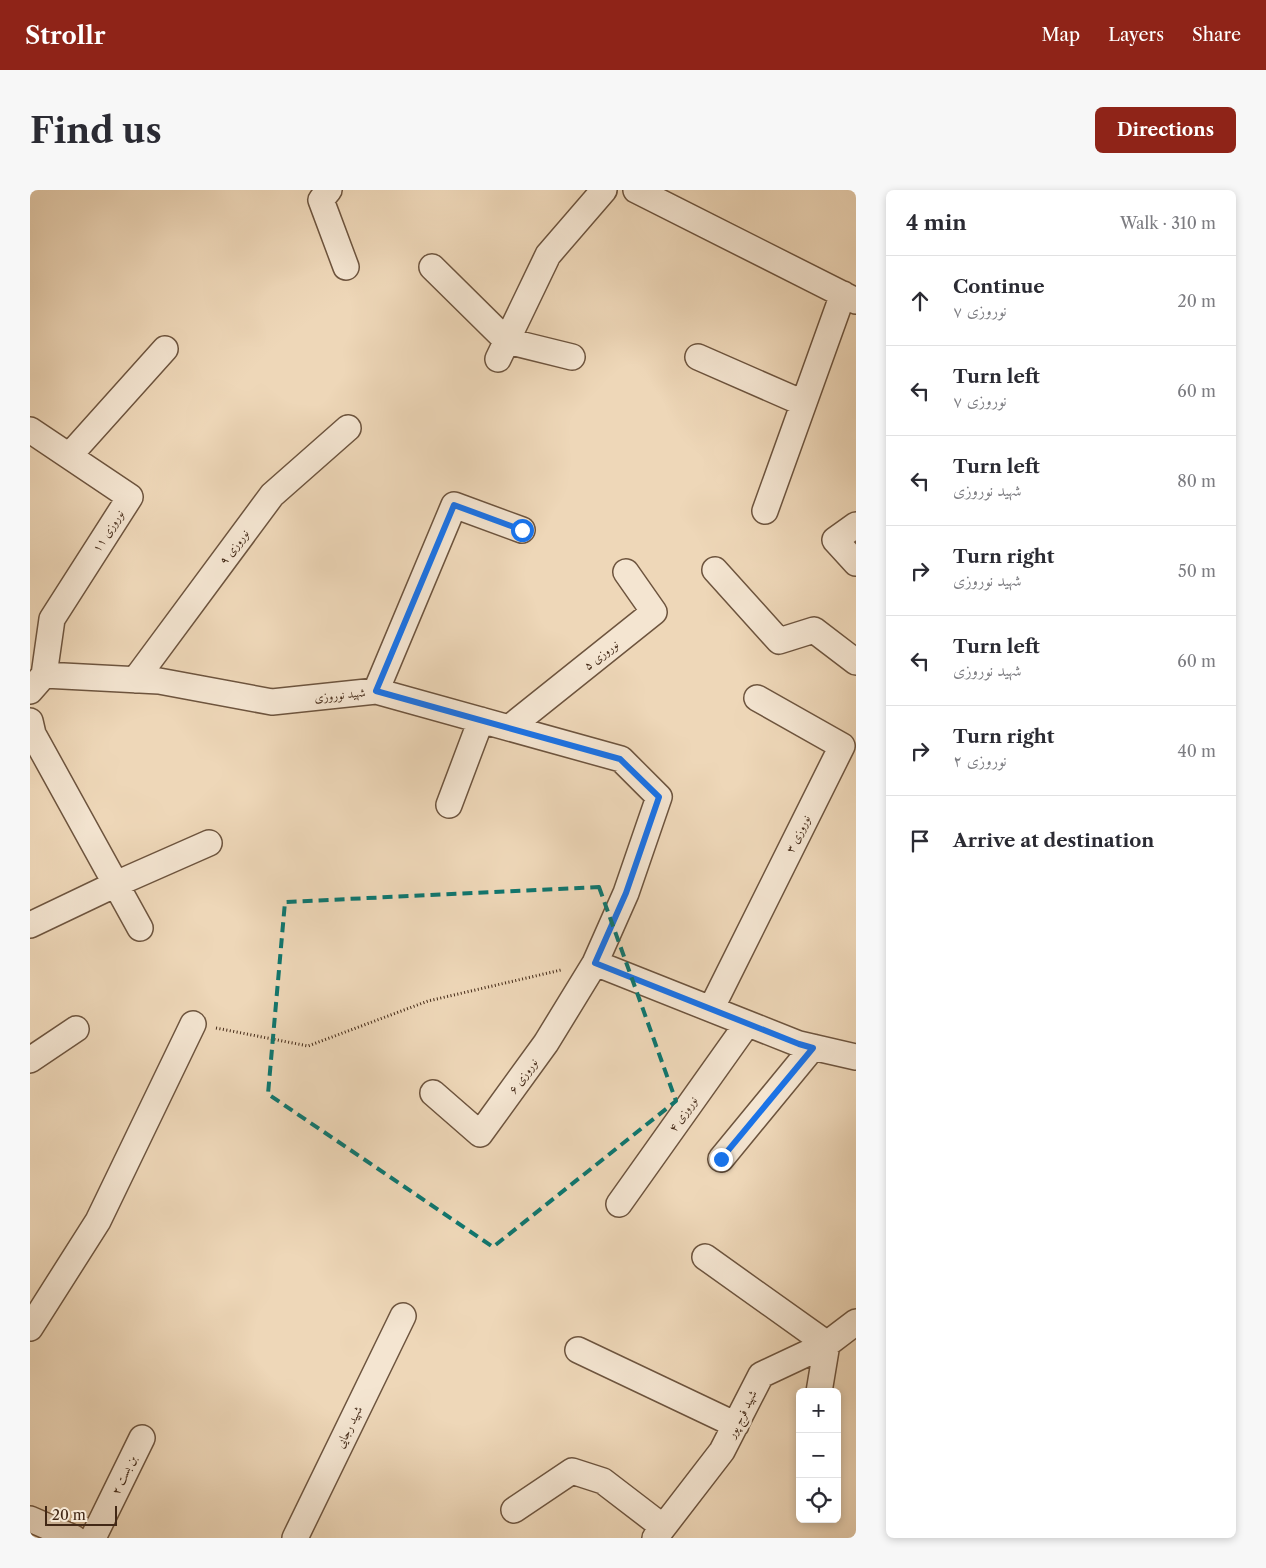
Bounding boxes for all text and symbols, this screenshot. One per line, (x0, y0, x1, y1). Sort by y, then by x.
text: Strollr (25, 21, 105, 50)
text: Map (1042, 24, 1080, 46)
text: Layers (1108, 24, 1164, 46)
text: Share (1192, 24, 1241, 46)
button: Directions (1095, 107, 1236, 153)
text: Find us (30, 109, 162, 152)
text: 4 min (906, 210, 967, 235)
text: Walk · 310 m (1120, 213, 1216, 233)
text: Continue (953, 275, 1045, 298)
icon: ahead (906, 287, 934, 315)
text: 20 m (1177, 291, 1216, 311)
text: نوروزی ۷ (953, 300, 1007, 320)
text: Turn left (953, 365, 1040, 388)
icon: left (906, 377, 934, 405)
text: 60 m (1177, 381, 1216, 401)
text: نوروزی ۷ (953, 390, 1007, 410)
text: Turn left (953, 455, 1040, 478)
icon: left (906, 467, 934, 495)
text: 80 m (1177, 471, 1216, 491)
text: شهید نوروزی (953, 480, 1022, 500)
street label: نوروزی ۱۱ (88, 507, 128, 555)
route start (511, 519, 534, 542)
street label: نوروزی ۹ (216, 526, 252, 568)
text: Turn right (953, 545, 1054, 568)
icon: right (906, 557, 934, 585)
text: 50 m (1178, 561, 1216, 581)
text: شهید نوروزی (953, 570, 1022, 590)
text: Turn left (953, 635, 1040, 658)
street label: نوروزی ۵ (580, 636, 622, 674)
icon: left (906, 647, 934, 675)
text: 60 m (1177, 651, 1216, 671)
text: شهید نوروزی (953, 660, 1022, 680)
street label: شهید نوروزی (314, 684, 366, 706)
text: Turn right (953, 725, 1054, 748)
icon: right (906, 737, 934, 765)
text: 40 m (1177, 741, 1216, 761)
text: نوروزی ۲ (953, 750, 1007, 770)
street label: نوروزی ۳ (782, 812, 814, 856)
icon: arrive (906, 827, 934, 855)
text: Arrive at destination (953, 829, 1154, 852)
street label: نوروزی ۶ (505, 1055, 541, 1097)
street label: نوروزی ۴ (665, 1093, 701, 1135)
route end (710, 1148, 733, 1171)
street label: شهید فرج پور (723, 1387, 763, 1443)
map controls (796, 1388, 841, 1523)
button: + (796, 1388, 841, 1433)
street label: شهید رجایی (332, 1403, 366, 1451)
button: − (796, 1433, 841, 1478)
street label: بن بست ۲ (108, 1452, 140, 1497)
button: locate (796, 1478, 841, 1523)
scale bar (45, 1503, 118, 1526)
text: 20 m (52, 1506, 86, 1524)

